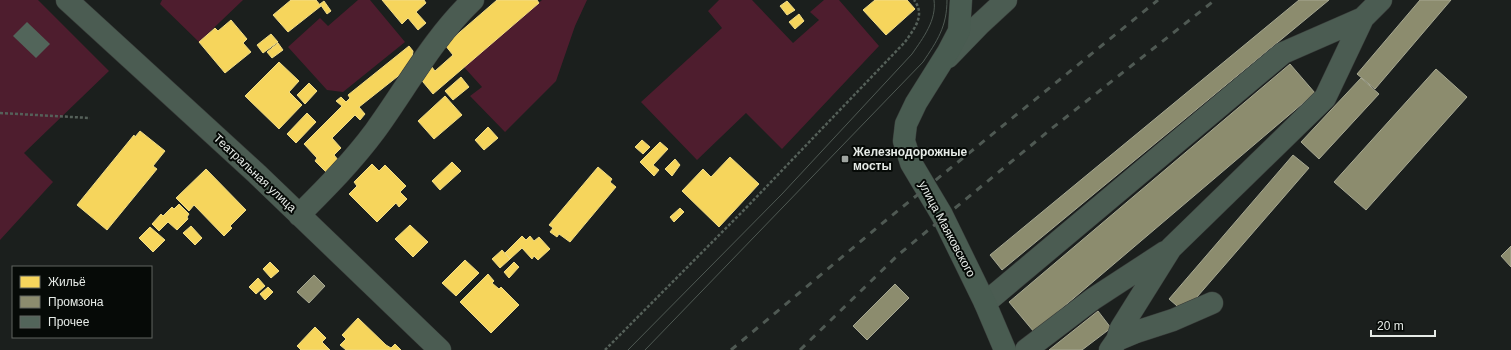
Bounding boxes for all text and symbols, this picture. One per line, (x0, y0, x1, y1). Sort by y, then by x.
street label: Театральная улица (211, 131, 299, 215)
place label: Железнодорожные мосты (852, 145, 967, 173)
marker: Железнодорожные мосты (840, 154, 850, 164)
street label: улица Маяковского (916, 179, 978, 280)
legend (12, 266, 152, 338)
text: Жильё (48, 275, 86, 289)
text: Промзона (48, 295, 104, 309)
scale bar (1371, 312, 1435, 338)
text: Прочее (48, 315, 90, 329)
text: 20 m (1377, 319, 1404, 333)

